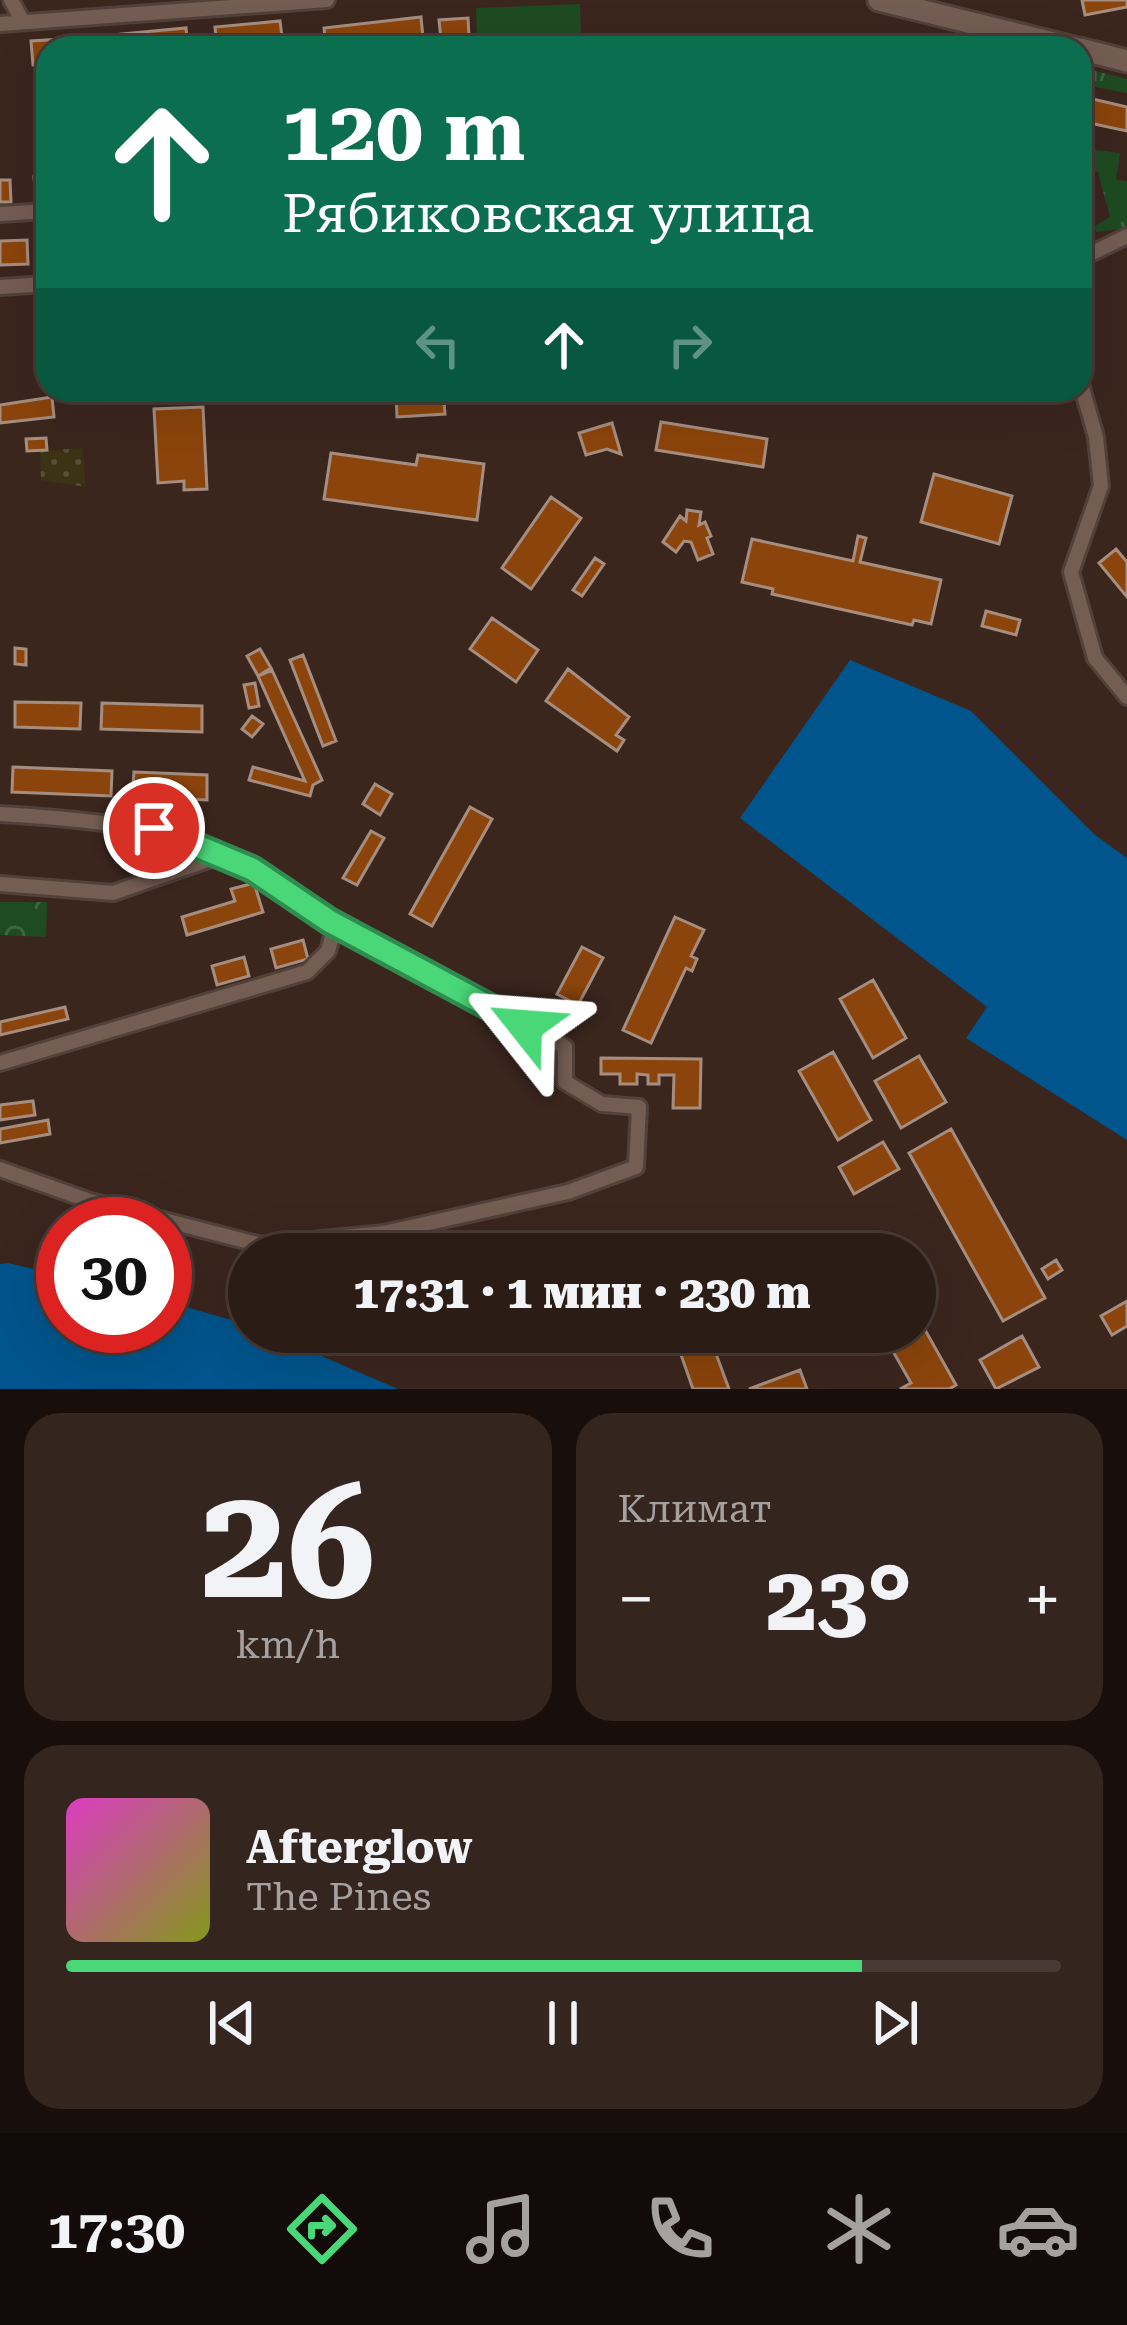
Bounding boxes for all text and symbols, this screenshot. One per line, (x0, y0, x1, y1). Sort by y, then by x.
text: 120 m (282, 82, 525, 180)
icon: ahead (84, 84, 240, 240)
text: Рябиковская улица (282, 182, 814, 245)
icon: left (405, 312, 471, 378)
icon: ahead (531, 312, 597, 378)
icon: right (657, 312, 723, 378)
pin (103, 777, 205, 879)
icon: arrive (121, 795, 187, 861)
position arrow (462, 963, 588, 1089)
speed limit sign: 30 (36, 1197, 192, 1353)
text: 17:31 · 1 мин · 230 m (353, 1266, 811, 1319)
text: 26 (200, 1452, 375, 1635)
text: Климат (618, 1486, 772, 1532)
text: 23° (766, 1547, 912, 1652)
text: − (618, 1561, 654, 1638)
text: + (1024, 1561, 1061, 1638)
text: km/h (236, 1622, 340, 1668)
text: Afterglow (246, 1821, 472, 1874)
text: The Pines (246, 1874, 431, 1920)
icon: previous (199, 1990, 265, 2056)
icon: pause (530, 1990, 596, 2056)
icon: next (862, 1990, 928, 2056)
icon: directions (280, 2187, 364, 2271)
icon: music (459, 2187, 543, 2271)
icon: phone (638, 2187, 722, 2271)
icon: climate (817, 2187, 901, 2271)
icon: car (996, 2187, 1080, 2271)
text: 17:30 (47, 2198, 185, 2261)

